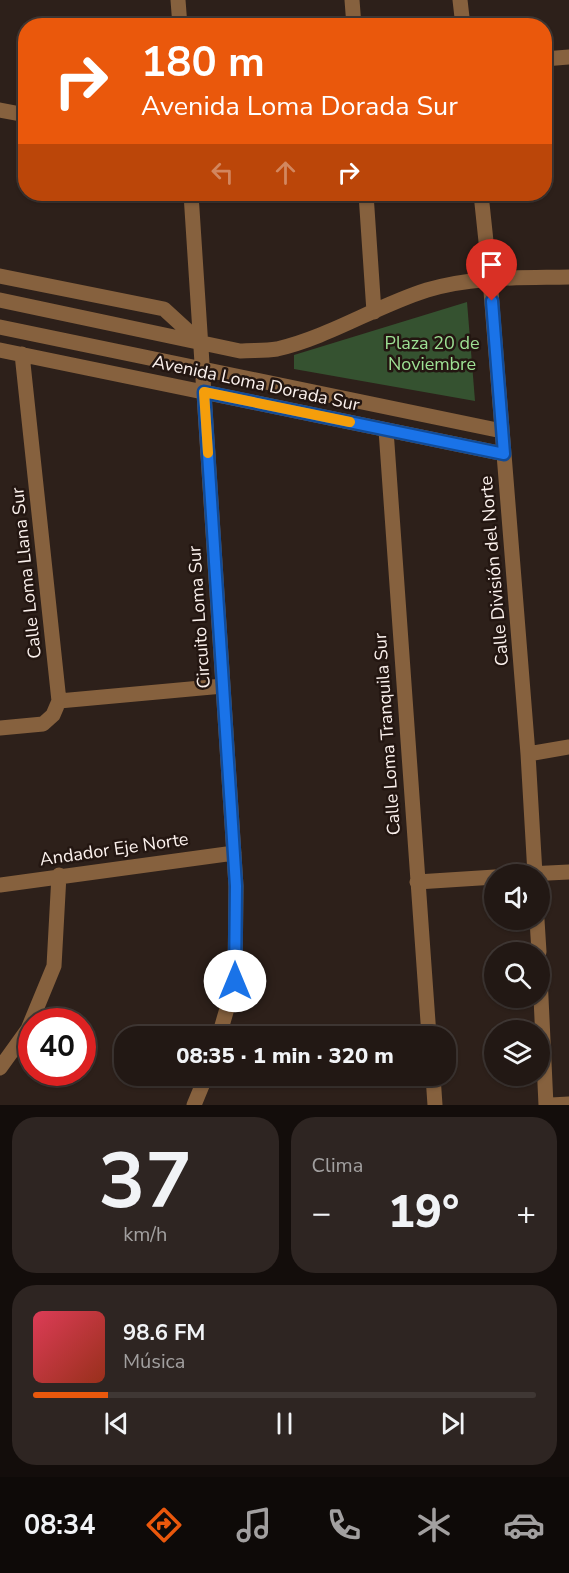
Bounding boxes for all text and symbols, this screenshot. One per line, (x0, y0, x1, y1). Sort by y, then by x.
text: 180 m (141, 34, 265, 91)
icon: right (42, 42, 120, 120)
text: Avenida Loma Dorada Sur (141, 88, 458, 125)
icon: left (206, 156, 239, 189)
icon: ahead (269, 156, 302, 189)
icon: right (332, 156, 365, 189)
pin (466, 239, 517, 301)
icon: arrive (475, 248, 508, 281)
park label: Plaza 20 de Noviembre (385, 331, 479, 376)
street label: Avenida Loma Dorada Sur (150, 349, 362, 417)
street label: Calle División del Norte (474, 475, 514, 667)
street label: Calle Loma Llana Sur (5, 486, 47, 660)
street label: Circuito Loma Sur (182, 544, 216, 689)
street label: Calle Loma Tranquila Sur (368, 631, 406, 836)
street label: Andador Eje Norte (38, 827, 190, 871)
map controls (484, 864, 550, 1086)
button: sound (484, 864, 550, 930)
button: search (484, 942, 550, 1008)
position arrow (203, 949, 267, 1013)
speed limit sign: 40 (18, 1008, 96, 1086)
button: layers (484, 1020, 550, 1086)
text: 08:35 · 1 min · 320 m (176, 1041, 394, 1071)
text: 37 (98, 1128, 192, 1235)
text: Clima (312, 1152, 363, 1179)
text: 19° (388, 1182, 459, 1243)
text: − (312, 1191, 331, 1236)
text: + (516, 1191, 536, 1236)
text: km/h (123, 1221, 167, 1248)
text: 98.6 FM (123, 1318, 205, 1348)
text: Música (123, 1348, 185, 1375)
icon: previous (100, 1407, 133, 1440)
icon: pause (268, 1407, 301, 1440)
icon: next (436, 1407, 469, 1440)
icon: directions (143, 1504, 185, 1546)
icon: music (233, 1504, 275, 1546)
icon: phone (323, 1504, 365, 1546)
icon: climate (413, 1504, 455, 1546)
icon: car (503, 1504, 545, 1546)
text: 08:34 (24, 1507, 95, 1544)

